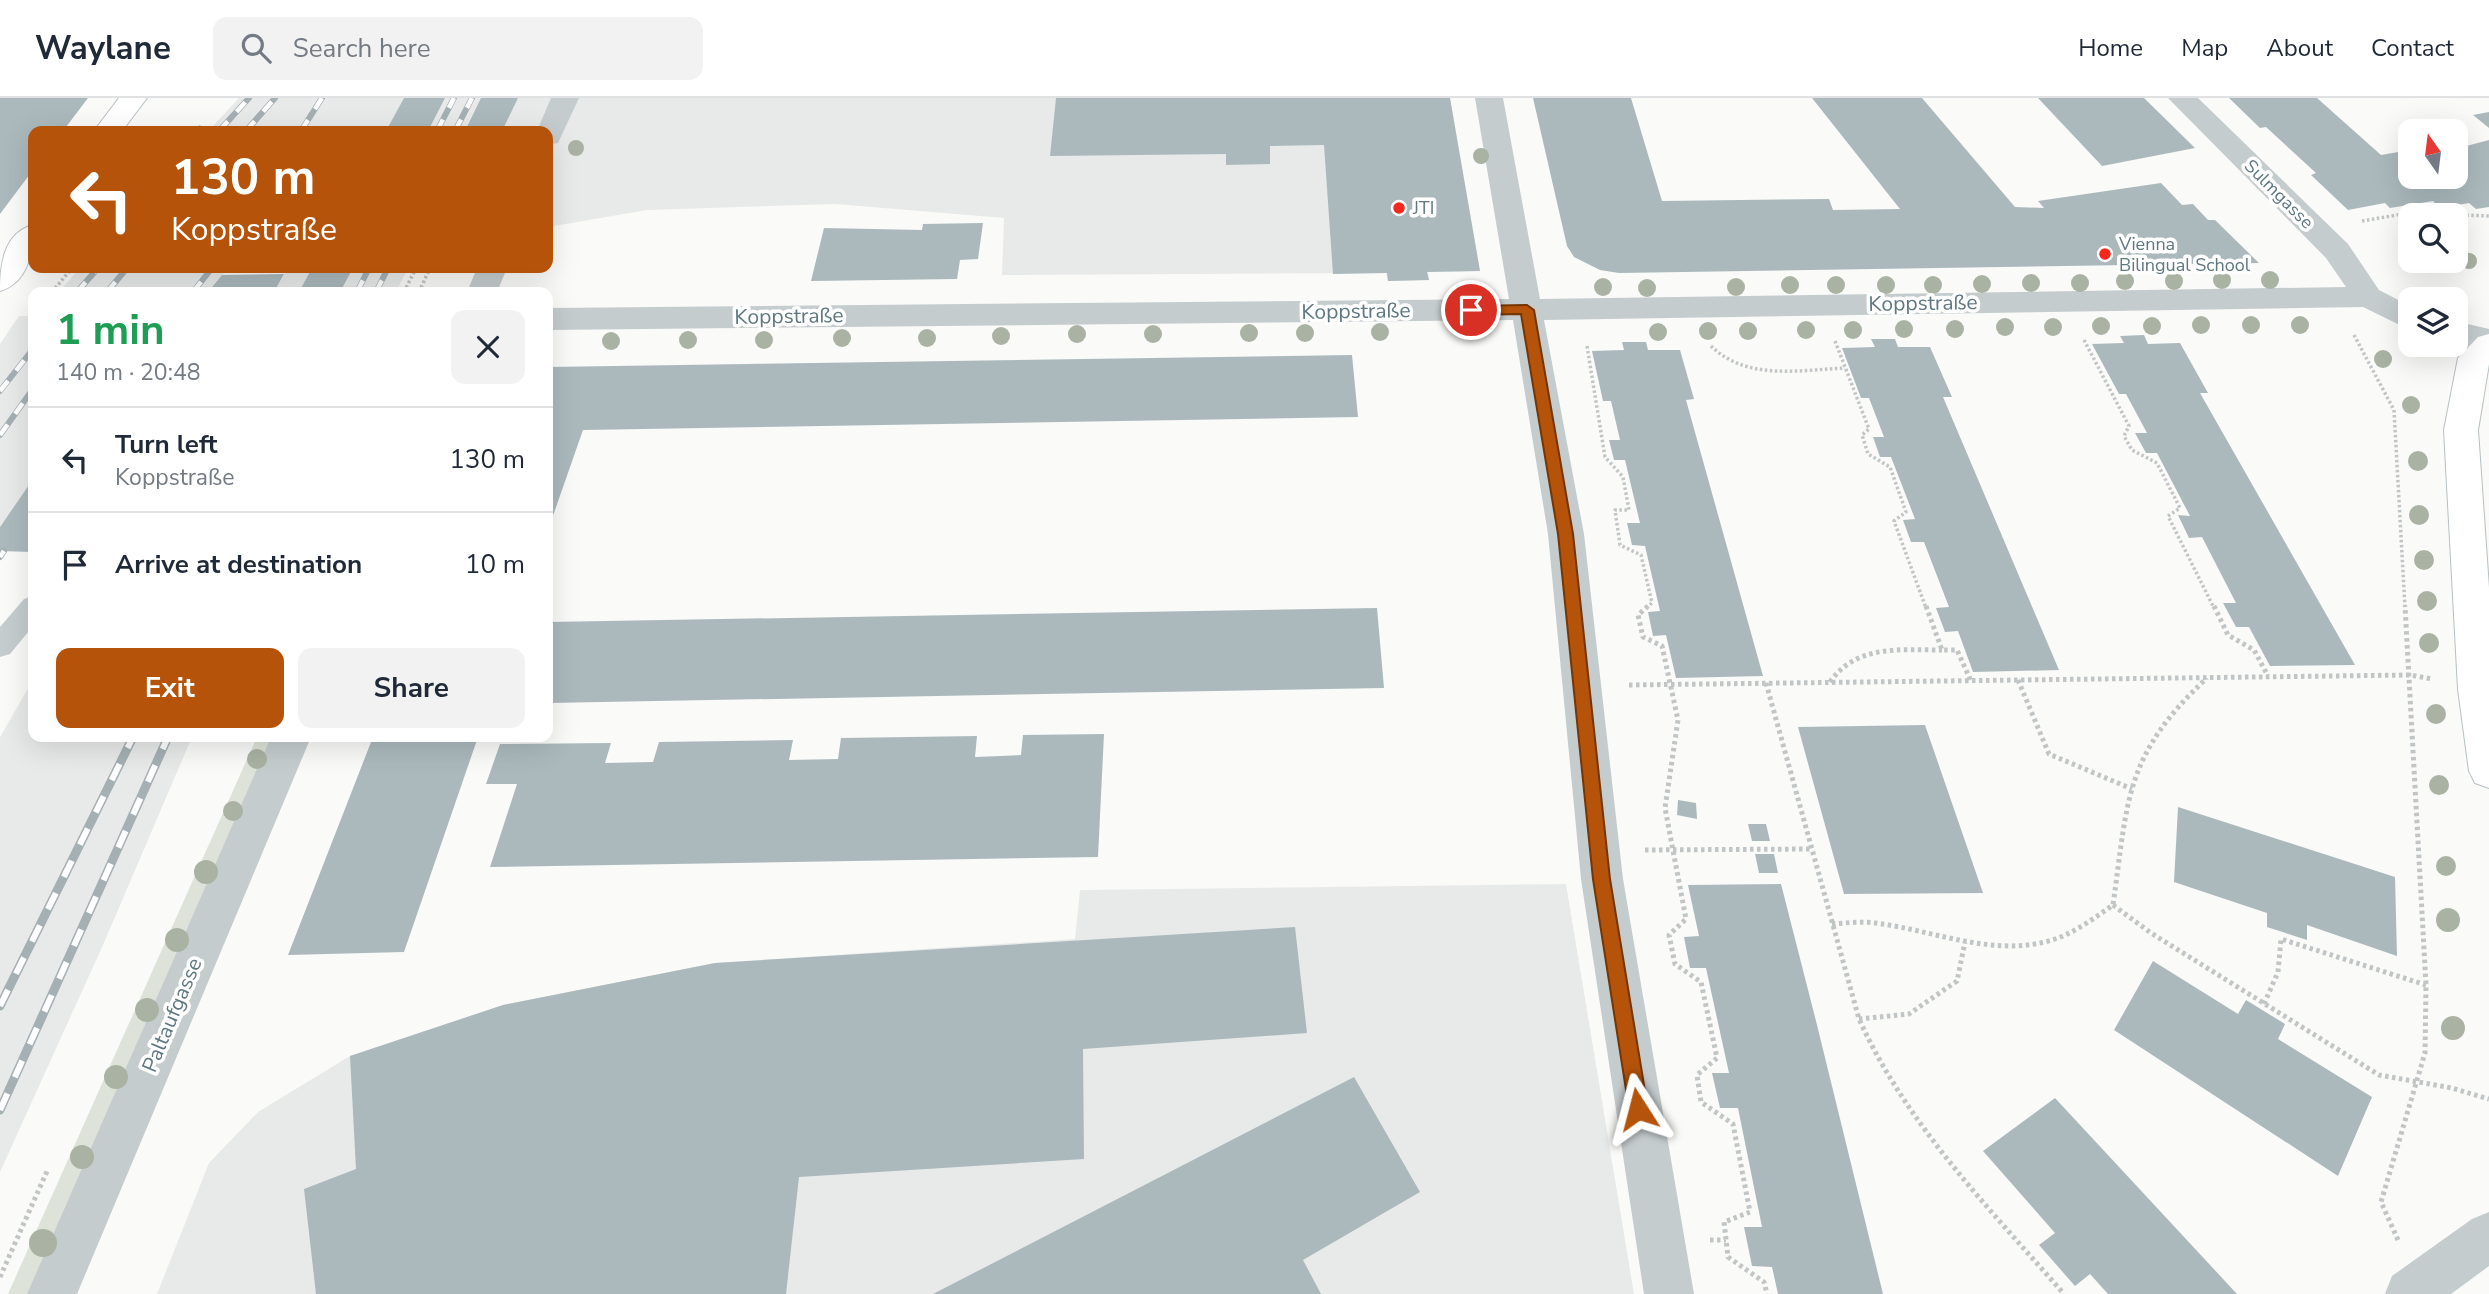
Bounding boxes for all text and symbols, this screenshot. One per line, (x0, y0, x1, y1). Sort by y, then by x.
search box (213, 17, 703, 80)
text: Waylane (35, 26, 171, 71)
icon: search (237, 29, 275, 67)
text: Search here (293, 31, 431, 66)
text: Home (2078, 32, 2143, 64)
text: Map (2181, 32, 2228, 64)
text: About (2266, 32, 2333, 64)
text: Contact (2371, 32, 2454, 64)
north arrow (2398, 119, 2468, 189)
map controls (2398, 119, 2468, 357)
text: 130 m (171, 144, 315, 211)
icon: left (56, 154, 147, 245)
street label: Sulmgasse (2239, 154, 2319, 234)
place label: JTI (1412, 196, 1434, 220)
marker: JTI (1391, 200, 1407, 216)
button: search (2398, 203, 2468, 273)
text: Koppstraße (171, 208, 337, 251)
place label: Vienna Bilingual School (2118, 232, 2251, 277)
marker: Vienna Bilingual School (2097, 246, 2113, 262)
pin (1441, 280, 1501, 340)
button: layers (2398, 287, 2468, 357)
street label: Koppstraße (1868, 288, 1978, 318)
icon: arrive (1452, 291, 1490, 329)
street label: Koppstraße (1301, 296, 1411, 326)
street label: Koppstraße (734, 301, 844, 331)
text: 1 min (56, 302, 165, 359)
button: close (451, 310, 525, 384)
text: 140 m · 20:48 (56, 357, 201, 388)
text: Turn left (115, 427, 218, 462)
icon: left (56, 441, 94, 479)
text: 130 m (449, 442, 525, 477)
text: Koppstraße (115, 462, 234, 493)
icon: arrive (56, 546, 94, 584)
text: Arrive at destination (115, 547, 362, 582)
text: 10 m (465, 547, 525, 582)
button: Exit (56, 648, 284, 728)
button: Share (298, 648, 525, 728)
street label: Paltaufgasse (135, 954, 209, 1076)
position arrow (1601, 1072, 1675, 1146)

